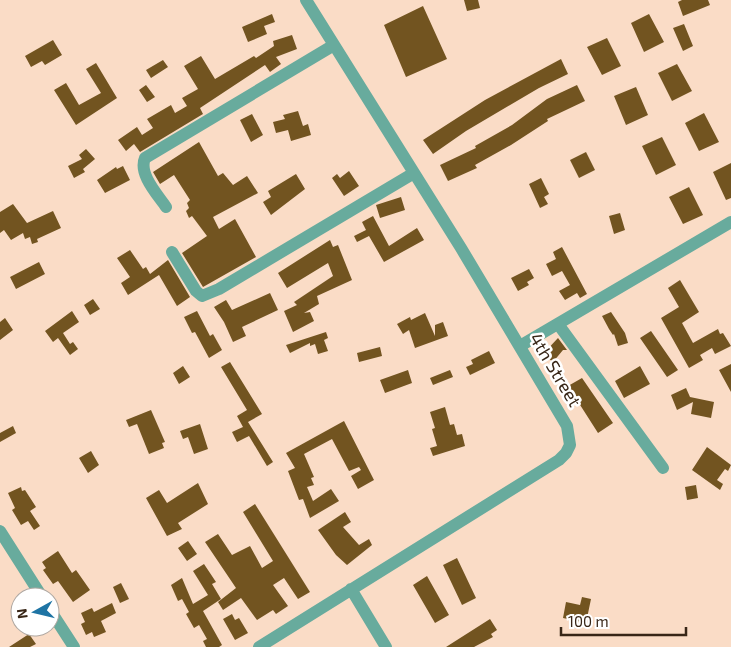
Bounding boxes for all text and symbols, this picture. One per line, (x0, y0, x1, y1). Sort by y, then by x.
street label: 4th Street (525, 328, 587, 411)
north arrow (10, 587, 60, 637)
scale bar (561, 604, 686, 636)
text: N (13, 608, 31, 620)
text: 100 m (568, 612, 609, 630)

